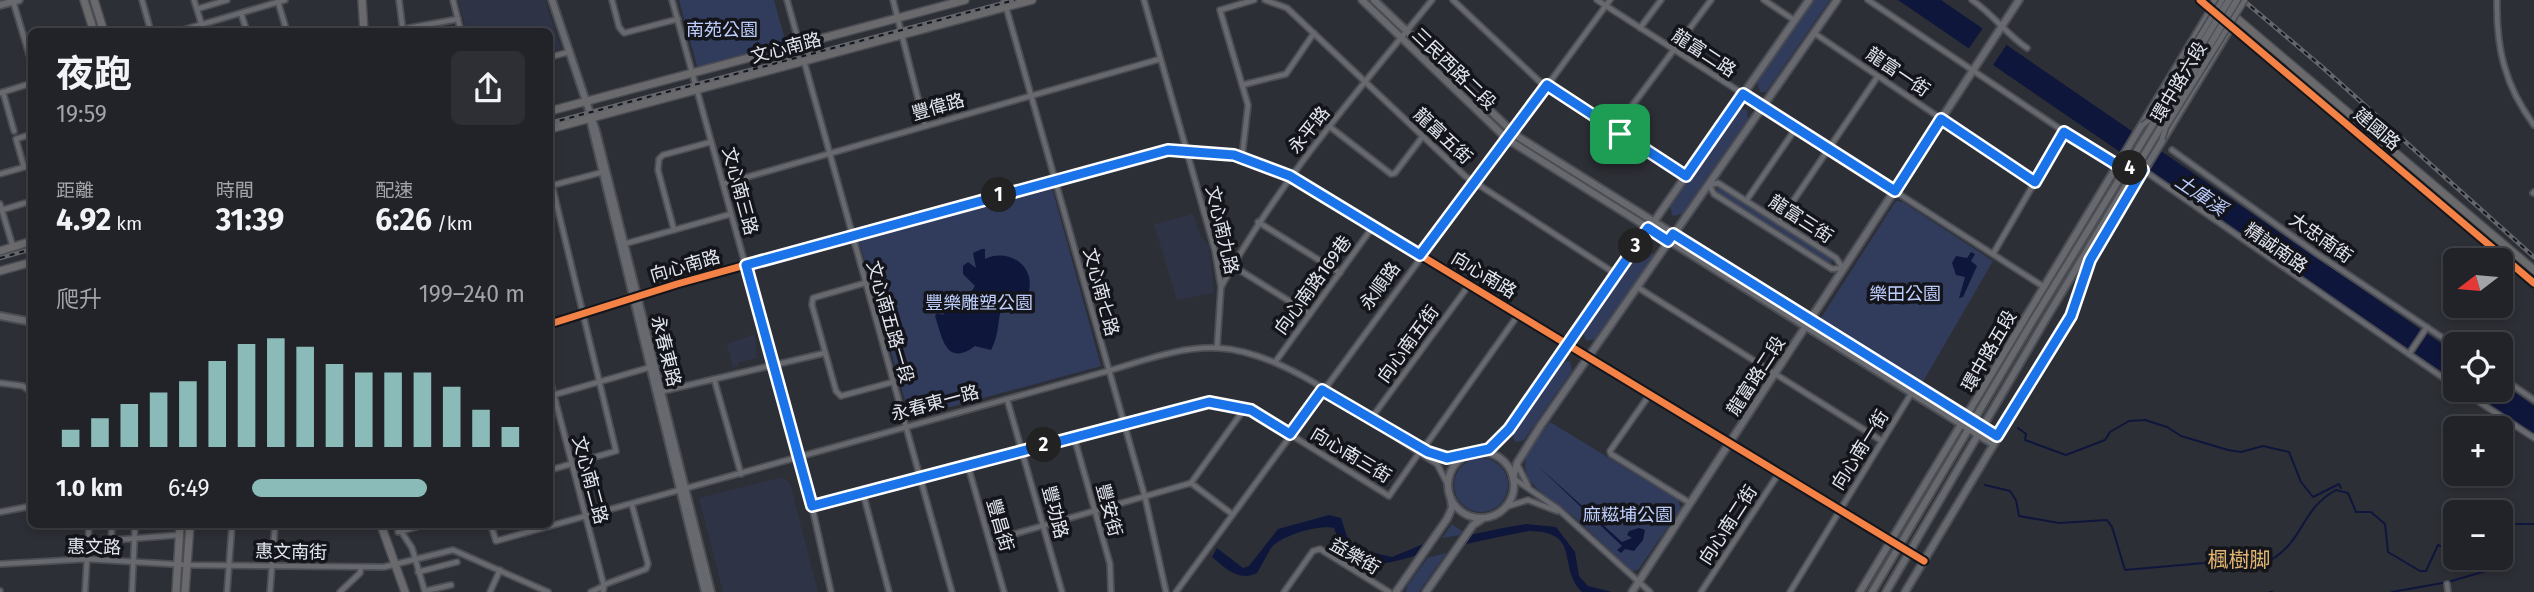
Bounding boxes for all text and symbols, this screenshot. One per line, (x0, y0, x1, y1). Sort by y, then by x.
park label: 南苑公園 (686, 19, 758, 41)
street label: 三民西路二段 (1408, 24, 1500, 114)
street label: 龍富二路 (1668, 24, 1740, 82)
street label: 文心南路 (748, 28, 824, 68)
street label: 環中路六段 (2146, 38, 2212, 126)
street label: 龍富一街 (1862, 43, 1934, 101)
text: 夜跑 (56, 51, 132, 97)
button: share (451, 51, 525, 125)
street label: 豐偉路 (909, 89, 967, 125)
text: 19:59 (56, 100, 107, 128)
street label: 永平路 (1283, 102, 1335, 158)
street label: 龍富五街 (1409, 103, 1477, 169)
street label: 建國路 (2349, 103, 2405, 155)
pin (1590, 104, 1650, 164)
icon: arrive (1601, 115, 1639, 153)
street label: 文心南三路 (718, 145, 762, 237)
pin: 4 (2112, 150, 2148, 186)
text: 4 (2124, 156, 2135, 179)
water label: 土庫溪 (2171, 170, 2234, 222)
pin: 1 (982, 178, 1016, 212)
text: 距離 (56, 179, 94, 202)
text: 時間 (216, 179, 254, 202)
text: 配速 (375, 179, 413, 202)
text: 1 (994, 183, 1003, 206)
street label: 文心南九路 (1201, 184, 1243, 276)
street label: 龍富三街 (1765, 190, 1837, 248)
text: 4.92 (56, 202, 111, 238)
text: 31:39 (216, 202, 284, 238)
text: 6:26 (375, 202, 432, 238)
street label: 大忠南街 (2285, 208, 2357, 268)
text: km (111, 212, 142, 235)
text: /km (432, 212, 473, 235)
street label: 精誠南路 (2240, 218, 2312, 278)
pin: 3 (1618, 229, 1654, 264)
street label: 向心南路169巷 (1270, 231, 1356, 339)
text: 3 (1631, 234, 1640, 257)
street label: 向心南路 (647, 246, 723, 286)
street label: 文心南七路 (1079, 246, 1123, 338)
street label: 向心南路 (1447, 247, 1521, 303)
north arrow (2443, 248, 2513, 318)
map controls (2443, 248, 2513, 570)
street label: 文心南五路一段 (862, 258, 918, 386)
street label: 永順路 (1355, 258, 1405, 314)
text: 199–240 m (419, 280, 525, 308)
park label: 樂田公園 (1869, 283, 1941, 305)
text: 爬升 (56, 285, 102, 313)
park label: 豐樂雕塑公園 (925, 292, 1033, 314)
street label: 向心南五街 (1373, 301, 1443, 387)
street label: 環中路五段 (1957, 307, 2021, 395)
street label: 永春東路 (647, 313, 685, 389)
street label: 龍富路二段 (1722, 332, 1790, 420)
button: locate (2443, 332, 2513, 402)
street label: 永春東一路 (889, 381, 981, 425)
street label: 向心南一街 (1827, 406, 1893, 494)
button: + (2443, 416, 2513, 486)
street label: 向心南三街 (1307, 422, 1395, 488)
pin: 2 (1026, 428, 1062, 462)
text: 2 (1039, 433, 1048, 456)
street label: 文心南二路 (568, 434, 612, 526)
text: 1.0 km (56, 474, 123, 502)
text: 6:49 (168, 474, 210, 502)
street label: 豐安街 (1091, 481, 1127, 539)
street label: 向心南二街 (1694, 481, 1762, 569)
street label: 豐功路 (1037, 483, 1073, 541)
street label: 豐昌街 (982, 496, 1018, 554)
button: − (2443, 500, 2513, 570)
park label: 麻糍埔公園 (1583, 504, 1673, 526)
street label: 益樂街 (1326, 533, 1384, 579)
street label: 惠文路 (67, 536, 121, 558)
street label: 惠文南街 (255, 540, 327, 564)
district label: 楓樹脚 (2208, 547, 2271, 573)

